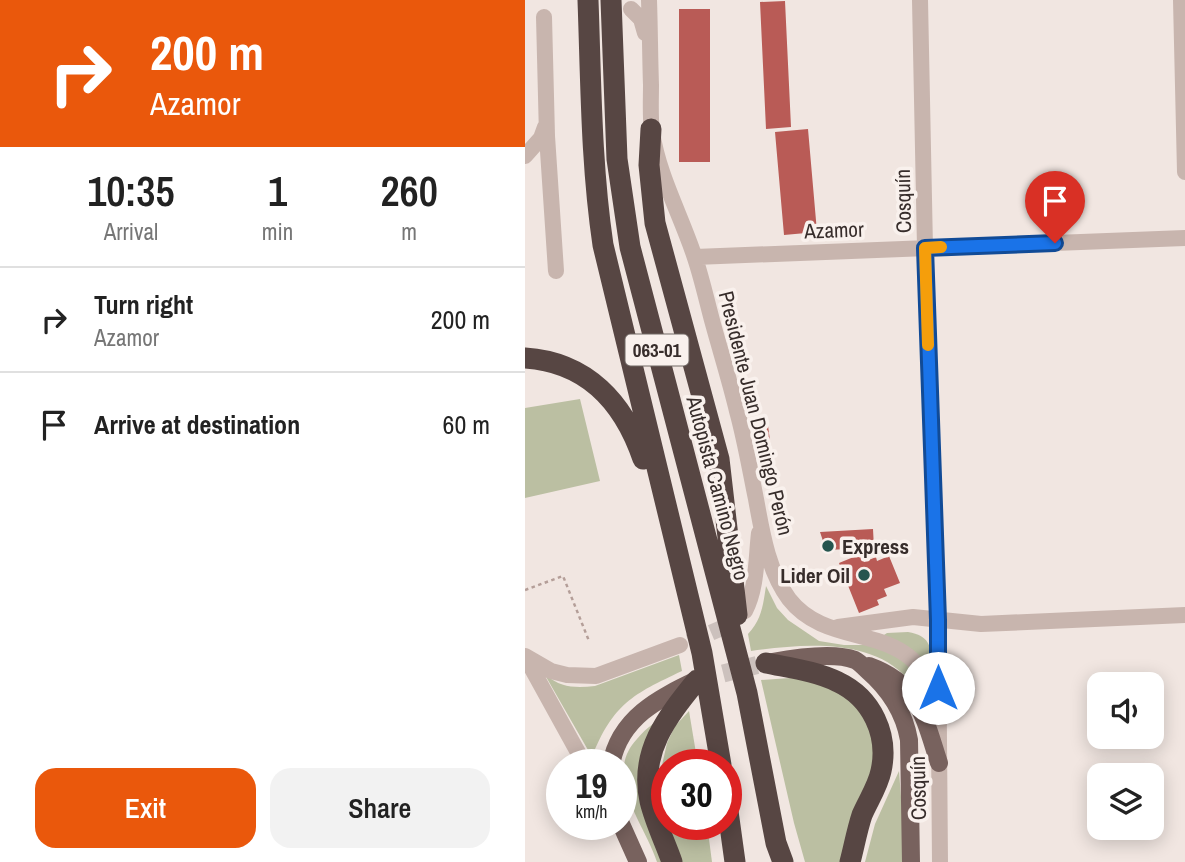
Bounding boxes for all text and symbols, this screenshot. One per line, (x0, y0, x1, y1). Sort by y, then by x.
text: 200 m (150, 19, 264, 85)
icon: right (35, 28, 126, 119)
text: Azamor (150, 82, 240, 125)
text: 10:35 (87, 163, 175, 219)
text: 1 (268, 163, 287, 219)
text: 260 (380, 163, 438, 219)
street label: Cosquín (888, 169, 918, 233)
pin (1025, 171, 1085, 243)
icon: arrive (1036, 182, 1074, 220)
street label: Azamor (803, 214, 864, 246)
text: Arrival (104, 216, 158, 247)
text: min (262, 216, 293, 247)
text: m (401, 216, 417, 247)
text: Turn right (94, 287, 193, 322)
street label: Presidente Juan Domingo Perón (712, 288, 800, 538)
icon: right (35, 301, 73, 339)
text: 200 m (431, 302, 490, 337)
text: Azamor (94, 322, 159, 353)
road number: 063-01 (625, 334, 689, 366)
street label: Autopista Camino Negro (679, 392, 757, 583)
icon: arrive (35, 406, 73, 444)
text: Arrive at destination (94, 407, 300, 442)
text: 60 m (443, 407, 490, 442)
place label: Express (842, 532, 909, 561)
marker: Express (820, 538, 836, 554)
place label: Lider Oil (780, 561, 850, 590)
marker: Lider Oil (856, 567, 872, 583)
position arrow (901, 651, 975, 725)
map controls (1087, 672, 1164, 840)
button: sound (1087, 672, 1164, 749)
speed limit sign: 30 (651, 749, 742, 840)
street label: Cosquín (903, 756, 933, 820)
text: 19 (576, 762, 607, 809)
button: layers (1087, 763, 1164, 840)
button: Exit (35, 768, 256, 848)
button: Share (270, 768, 490, 848)
text: km/h (576, 799, 608, 824)

